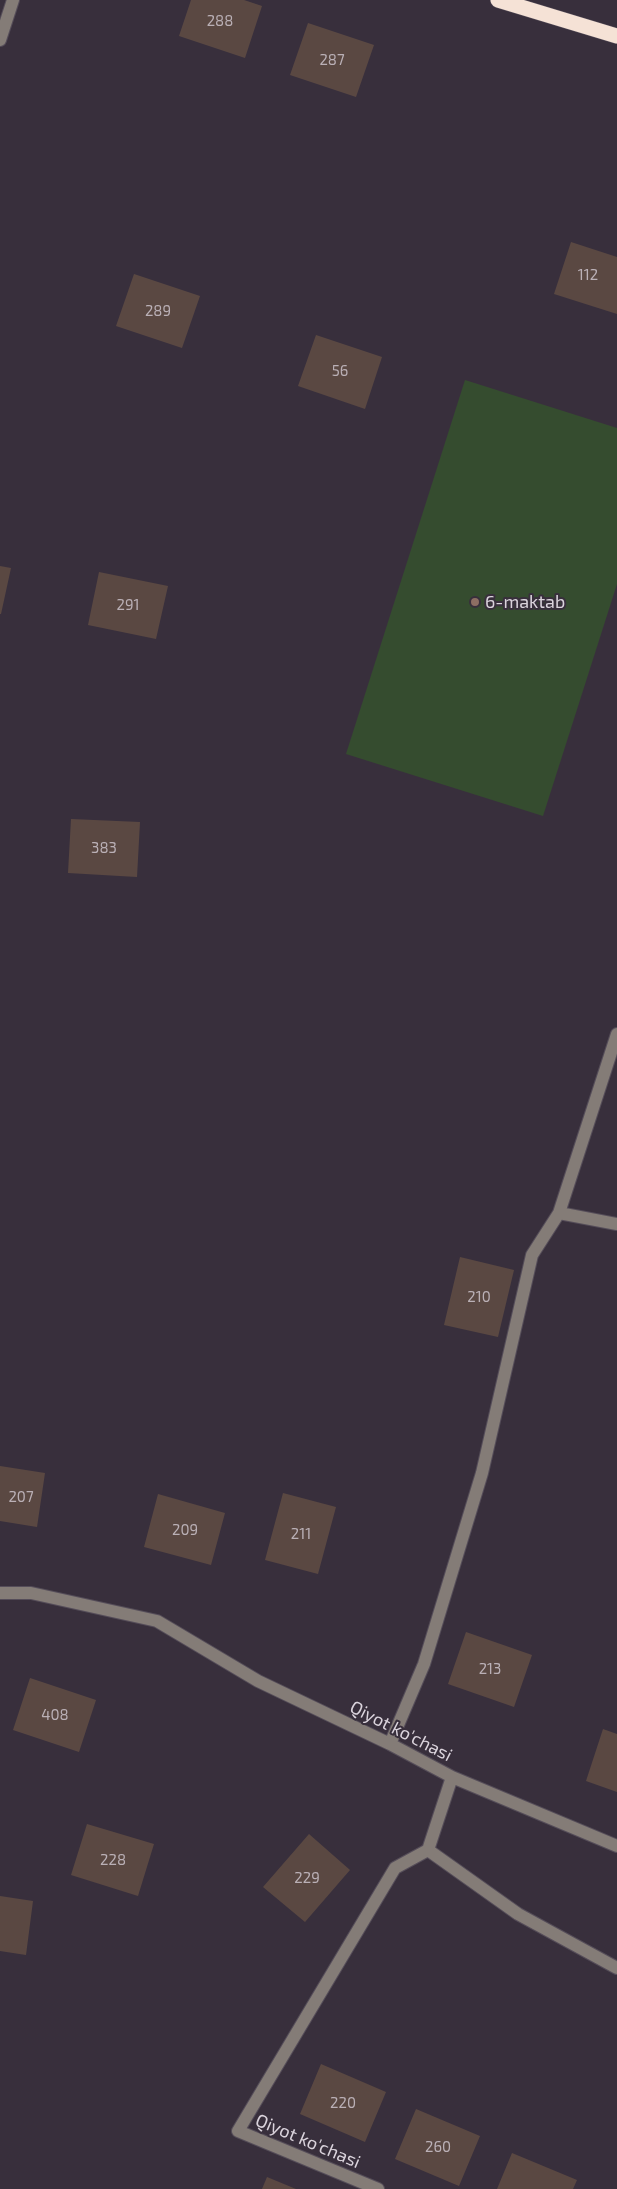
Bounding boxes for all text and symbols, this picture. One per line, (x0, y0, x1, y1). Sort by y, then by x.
house number: 288 (207, 12, 233, 30)
house number: 287 (319, 51, 345, 69)
house number: 112 (578, 266, 598, 284)
house number: 289 (145, 302, 171, 320)
house number: 56 (332, 362, 348, 380)
place label: 6-maktab (485, 591, 565, 613)
house number: 291 (117, 596, 139, 614)
marker: 6-maktab (469, 596, 481, 608)
house number: 383 (91, 839, 117, 857)
house number: 210 (467, 1288, 491, 1306)
house number: 207 (8, 1488, 34, 1506)
house number: 209 (172, 1521, 198, 1539)
house number: 211 (291, 1525, 311, 1543)
house number: 213 (479, 1660, 501, 1678)
street label: Qiyot ko'chasi (346, 1696, 456, 1766)
house number: 408 (41, 1706, 69, 1724)
house number: 228 (100, 1851, 126, 1869)
house number: 229 (294, 1869, 320, 1887)
house number: 220 (330, 2094, 356, 2112)
street label: Qiyot ko'chasi (252, 2109, 364, 2173)
house number: 260 (425, 2138, 451, 2156)

